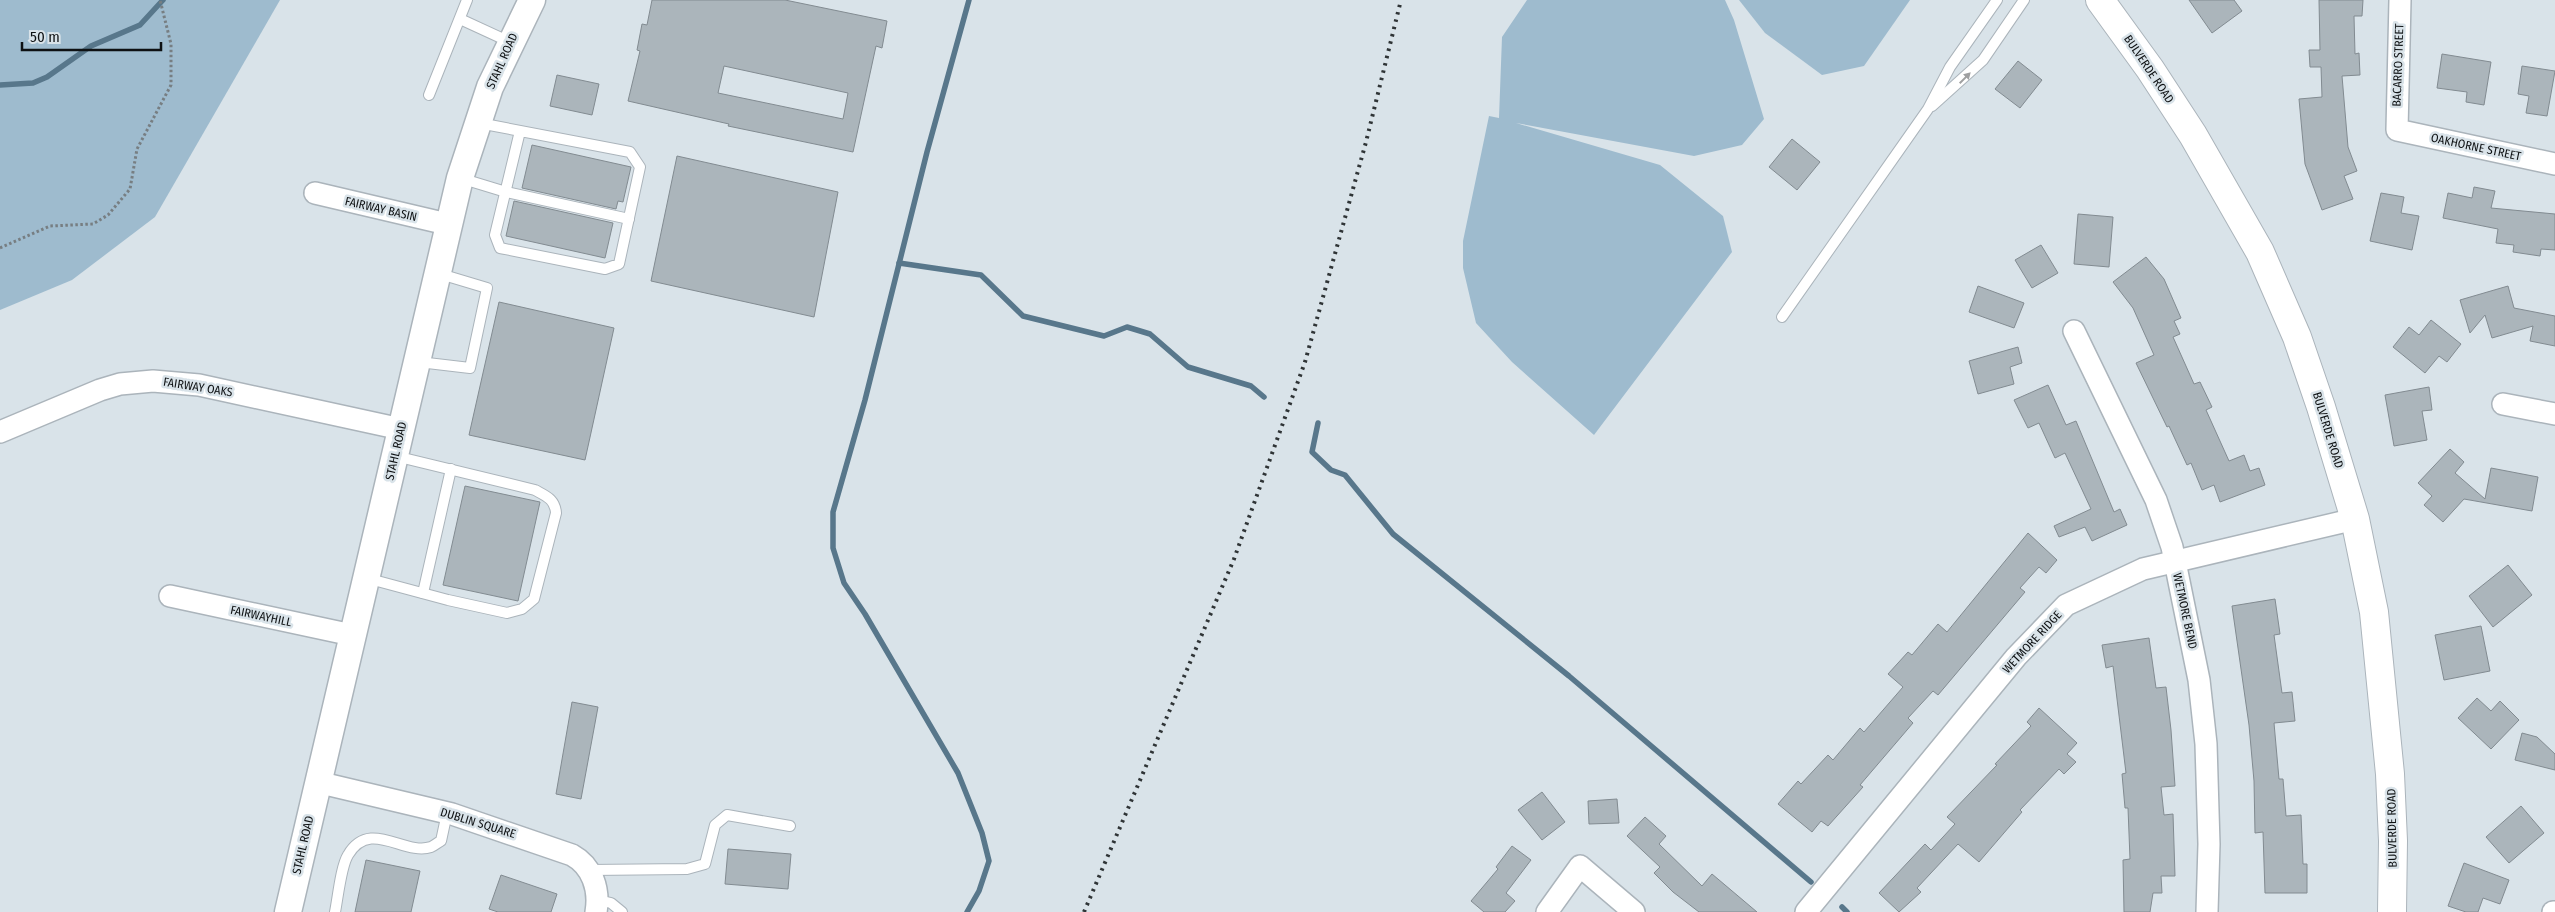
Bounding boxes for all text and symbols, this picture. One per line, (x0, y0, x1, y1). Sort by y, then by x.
scale bar (22, 20, 161, 52)
street label: BACARRO STREET (2390, 23, 2406, 107)
text: 50 m (30, 28, 60, 46)
street label: STAHL ROAD (484, 31, 521, 91)
street label: BULVERDE ROAD (2121, 32, 2177, 106)
one-way arrow (1959, 72, 1971, 84)
street label: OAKHORNE STREET (2430, 131, 2523, 163)
street label: FAIRWAY BASIN (344, 194, 418, 224)
street label: FAIRWAY OAKS (162, 375, 234, 399)
street label: BULVERDE ROAD (2310, 390, 2346, 470)
street label: STAHL ROAD (382, 420, 410, 482)
street label: WETMORE BEND (2170, 572, 2200, 650)
street label: FAIRWAYHILL (229, 603, 294, 629)
street label: WETMORE RIDGE (2000, 608, 2065, 676)
street label: BULVERDE ROAD (2384, 788, 2400, 868)
street label: DUBLIN SQUARE (439, 805, 518, 841)
street label: STAHL ROAD (289, 814, 317, 876)

